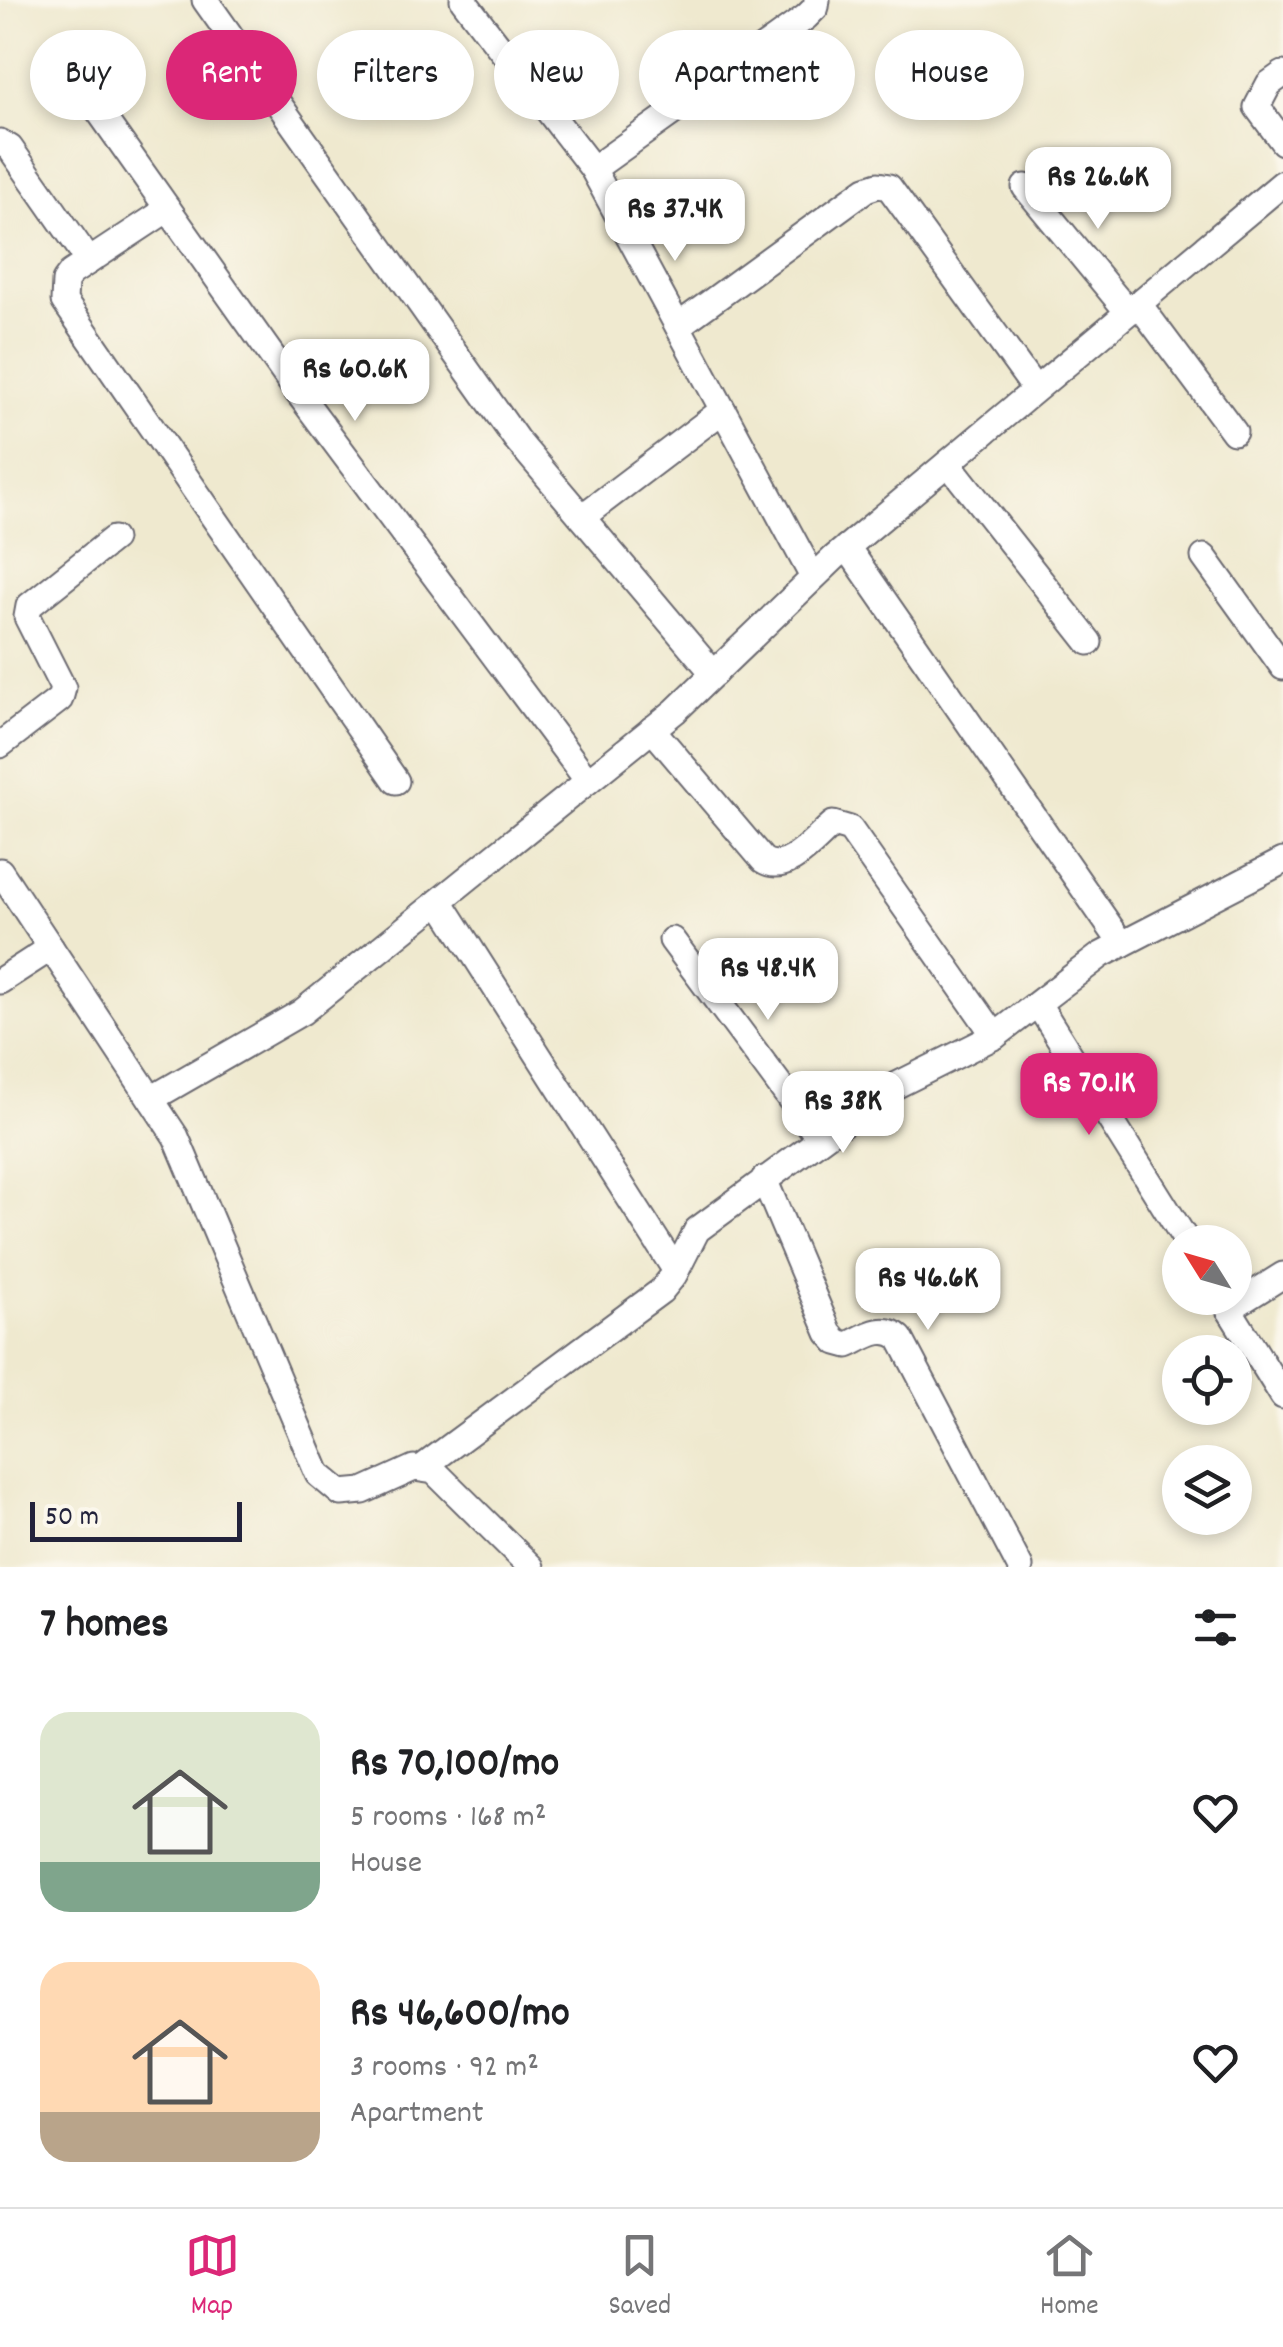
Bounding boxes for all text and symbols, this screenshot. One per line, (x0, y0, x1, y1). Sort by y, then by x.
chip: Buy (30, 30, 146, 120)
chip: Rent (166, 30, 297, 120)
chip: Filters (317, 30, 474, 120)
chip: New (494, 30, 619, 120)
chip: Apartment (639, 30, 855, 120)
chip: House (875, 30, 1024, 120)
pin: Rs 26.6K (995, 147, 1201, 232)
text: Rs 26.6K (1047, 156, 1149, 202)
pin: Rs 37.4K (572, 179, 778, 264)
text: Rs 37.4K (627, 188, 723, 234)
pin: Rs 60.6K (252, 339, 458, 424)
text: Rs 60.6K (302, 348, 408, 394)
pin: Rs 48.4K (665, 938, 871, 1023)
text: Rs 48.4K (720, 947, 816, 993)
pin: Rs 70.1K (986, 1053, 1192, 1138)
text: Rs 70.1K (1042, 1062, 1136, 1108)
pin: Rs 38K (762, 1071, 924, 1156)
text: Rs 38K (804, 1080, 882, 1126)
north arrow (1162, 1225, 1252, 1315)
map controls (1162, 1225, 1252, 1535)
pin: Rs 46.6K (825, 1248, 1031, 1333)
text: Rs 46.6K (877, 1257, 979, 1303)
button: locate (1162, 1335, 1252, 1425)
button: layers (1162, 1445, 1252, 1535)
scale bar (30, 1497, 242, 1542)
text: 50 m (45, 1499, 99, 1539)
text: 7 homes (40, 1597, 169, 1657)
icon: filters (1188, 1600, 1243, 1655)
text: Rs 70,100/mo (350, 1736, 559, 1796)
icon: home (120, 1752, 240, 1872)
icon: heart (1188, 1785, 1243, 1840)
text: 5 rooms · 168 m² (350, 1796, 546, 1842)
text: House (350, 1842, 422, 1888)
text: Rs 46,600/mo (350, 1986, 570, 2046)
icon: home (120, 2002, 240, 2122)
icon: heart (1188, 2035, 1243, 2090)
text: 3 rooms · 92 m² (350, 2046, 539, 2092)
text: Apartment (350, 2092, 484, 2138)
tab: Map (185, 2228, 240, 2328)
tab: Saved (609, 2228, 671, 2328)
tab: Home (1040, 2228, 1098, 2328)

